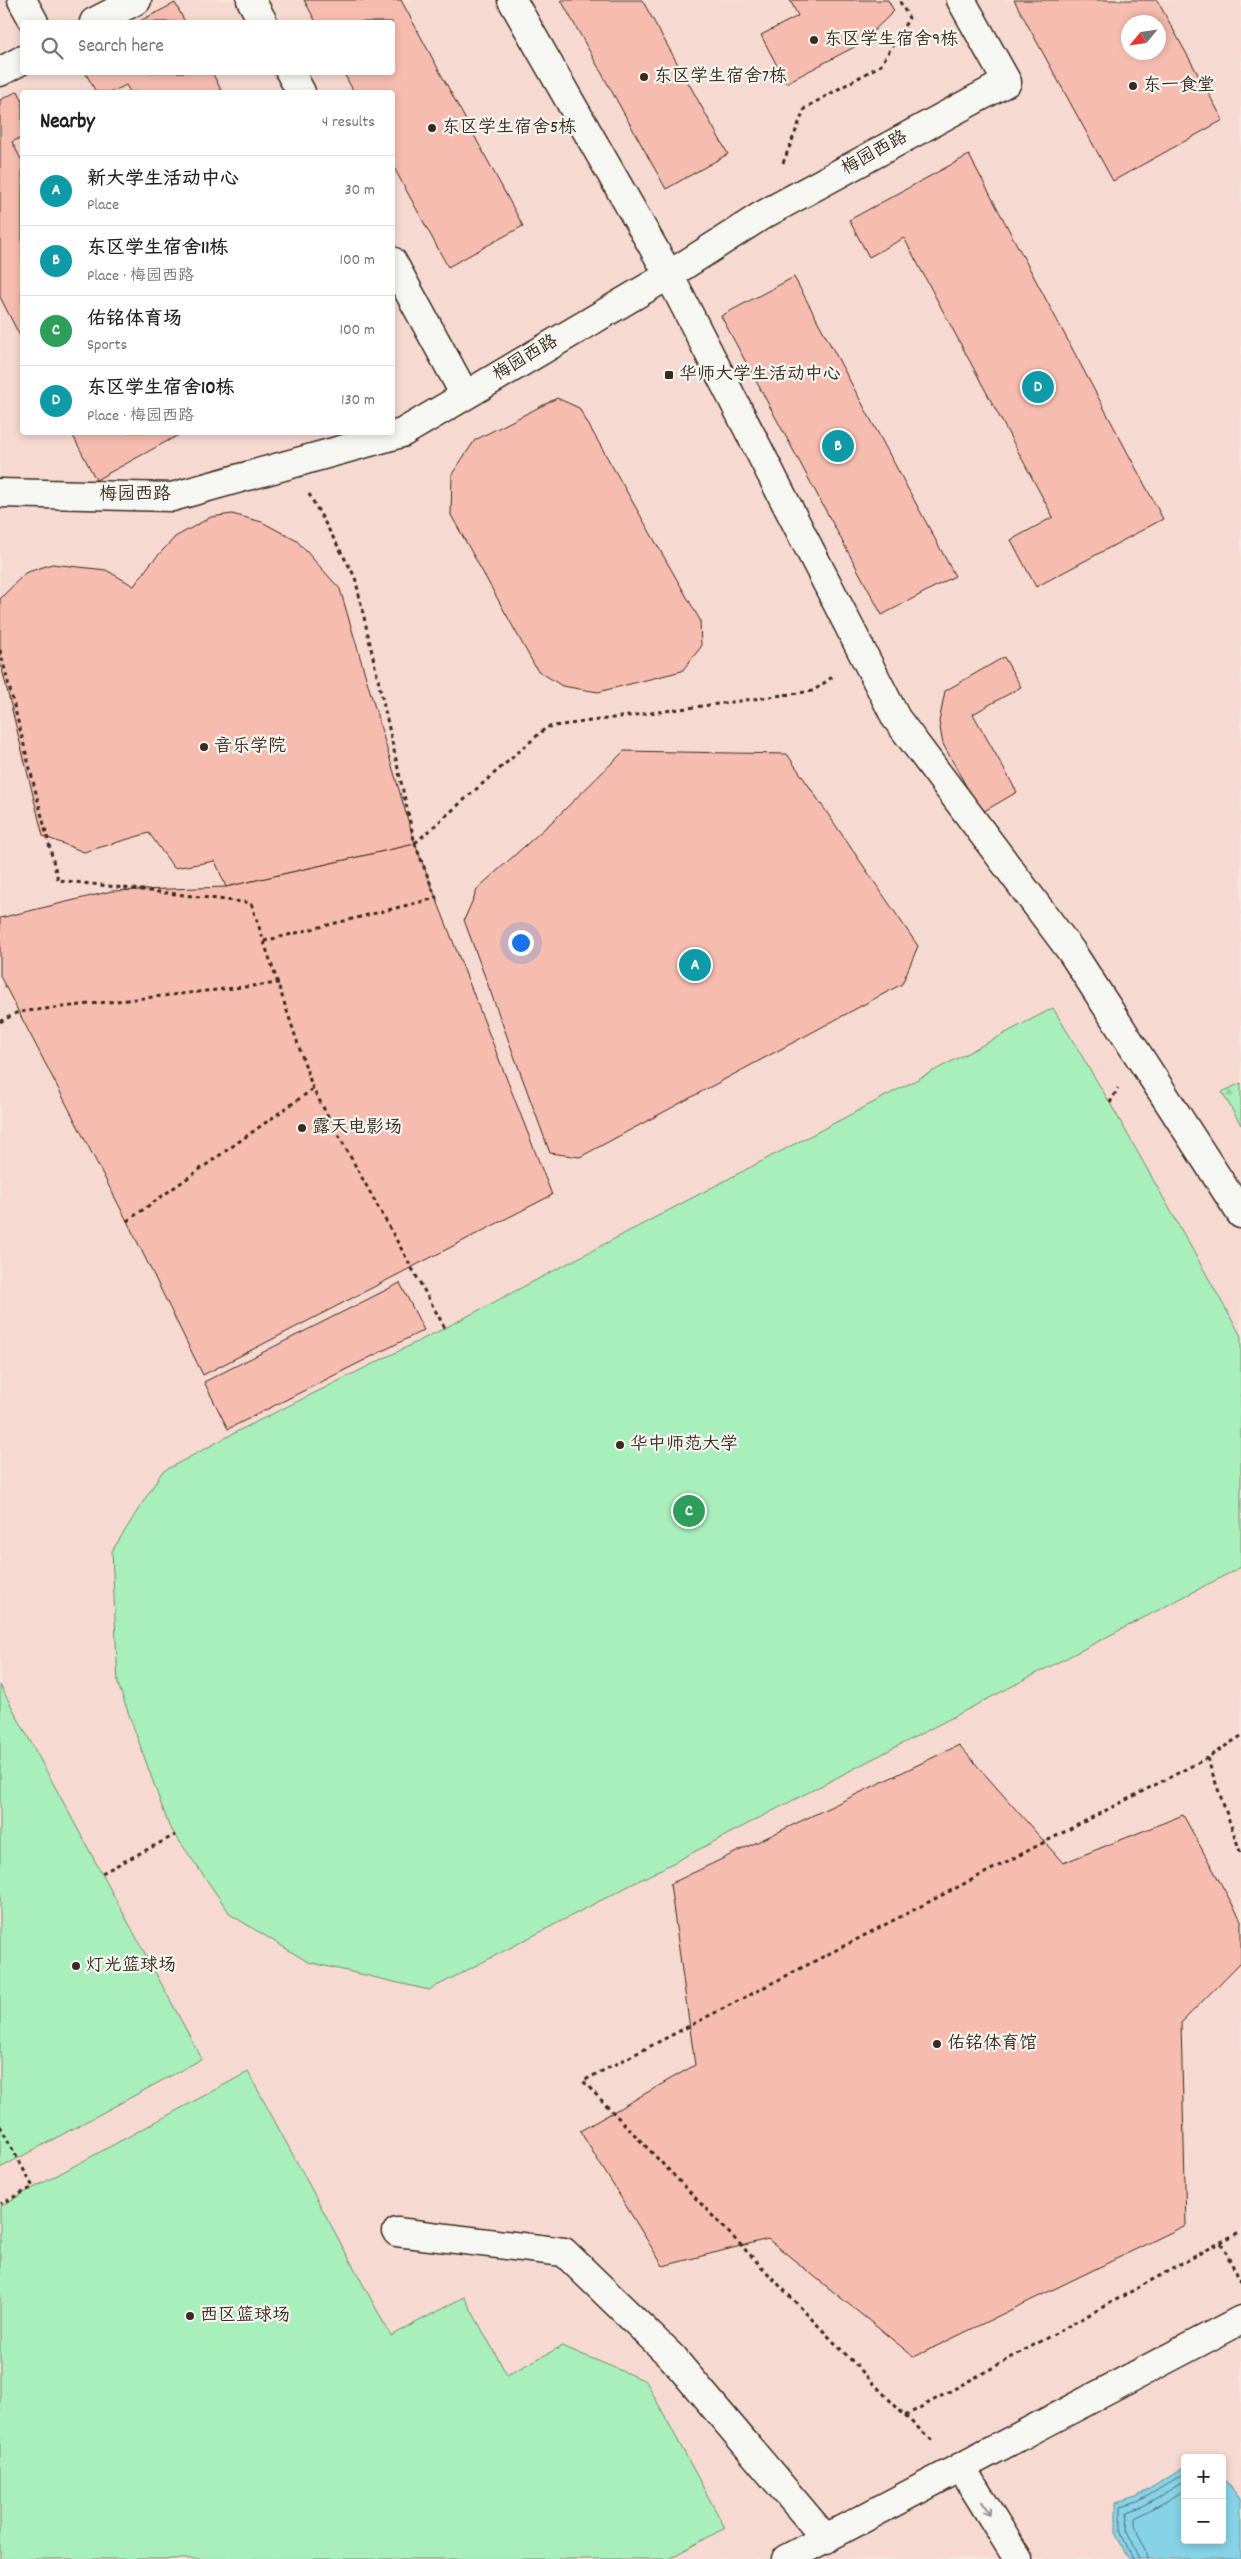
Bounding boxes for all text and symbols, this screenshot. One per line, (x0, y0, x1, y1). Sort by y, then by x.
north arrow (1121, 15, 1166, 60)
search box (20, 20, 395, 75)
place label: 东区学生宿舍9栋 (824, 28, 958, 53)
icon: search (38, 34, 66, 62)
text: Search here (78, 34, 164, 61)
marker: 东区学生宿舍9栋 (808, 34, 820, 46)
place label: 东区学生宿舍7栋 (654, 65, 787, 90)
marker: 东区学生宿舍7栋 (638, 71, 650, 83)
place label: 东一食堂 (1143, 74, 1215, 99)
marker: 东一食堂 (1127, 80, 1139, 92)
text: Nearby (40, 108, 95, 138)
text: 4 results (322, 111, 375, 134)
place label: 东区学生宿舍5栋 (442, 116, 576, 141)
marker: 东区学生宿舍5栋 (426, 122, 438, 134)
street label: 梅园西路 (837, 126, 913, 182)
text: 新大学生活动中心 (87, 167, 239, 194)
text: A (52, 179, 60, 202)
text: 30 m (345, 179, 375, 202)
text: Place (87, 194, 119, 217)
text: 东区学生宿舍11栋 (87, 236, 228, 263)
text: B (52, 249, 60, 272)
text: 100 m (339, 249, 375, 272)
text: Place · 梅园西路 (87, 265, 194, 288)
text: 佑铭体育场 (87, 307, 182, 334)
text: C (52, 319, 60, 342)
text: 100 m (339, 319, 375, 342)
street label: 梅园西路 (489, 330, 563, 388)
text: Sports (87, 334, 127, 357)
place label: 华师大学生活动中心 (679, 363, 841, 388)
pin: D (1022, 368, 1054, 406)
marker: 华师大学生活动中心 (663, 369, 675, 381)
text: 东区学生宿舍10栋 (87, 376, 235, 403)
text: D (52, 389, 60, 412)
text: 130 m (341, 389, 375, 412)
text: Place · 梅园西路 (87, 405, 194, 428)
pin: B (822, 427, 854, 465)
street label: 梅园西路 (99, 483, 171, 508)
place label: 音乐学院 (214, 735, 286, 760)
marker: 音乐学院 (198, 741, 210, 753)
your location (508, 930, 534, 956)
pin: A (679, 946, 711, 984)
place label: 露天电影场 (312, 1116, 402, 1141)
marker: 露天电影场 (296, 1122, 308, 1134)
place label: 华中师范大学 (630, 1433, 738, 1458)
marker: 华中师范大学 (614, 1439, 626, 1451)
pin: C (673, 1492, 705, 1530)
place label: 灯光篮球场 (86, 1954, 176, 1979)
marker: 灯光篮球场 (70, 1960, 82, 1972)
place label: 佑铭体育馆 (947, 2032, 1037, 2057)
marker: 佑铭体育馆 (931, 2038, 943, 2050)
place label: 西区篮球场 (200, 2304, 290, 2329)
marker: 西区篮球场 (184, 2310, 196, 2322)
map controls (1181, 2454, 1226, 2544)
button: + (1181, 2454, 1226, 2499)
button: − (1181, 2499, 1226, 2544)
one-way arrow (982, 2501, 992, 2515)

